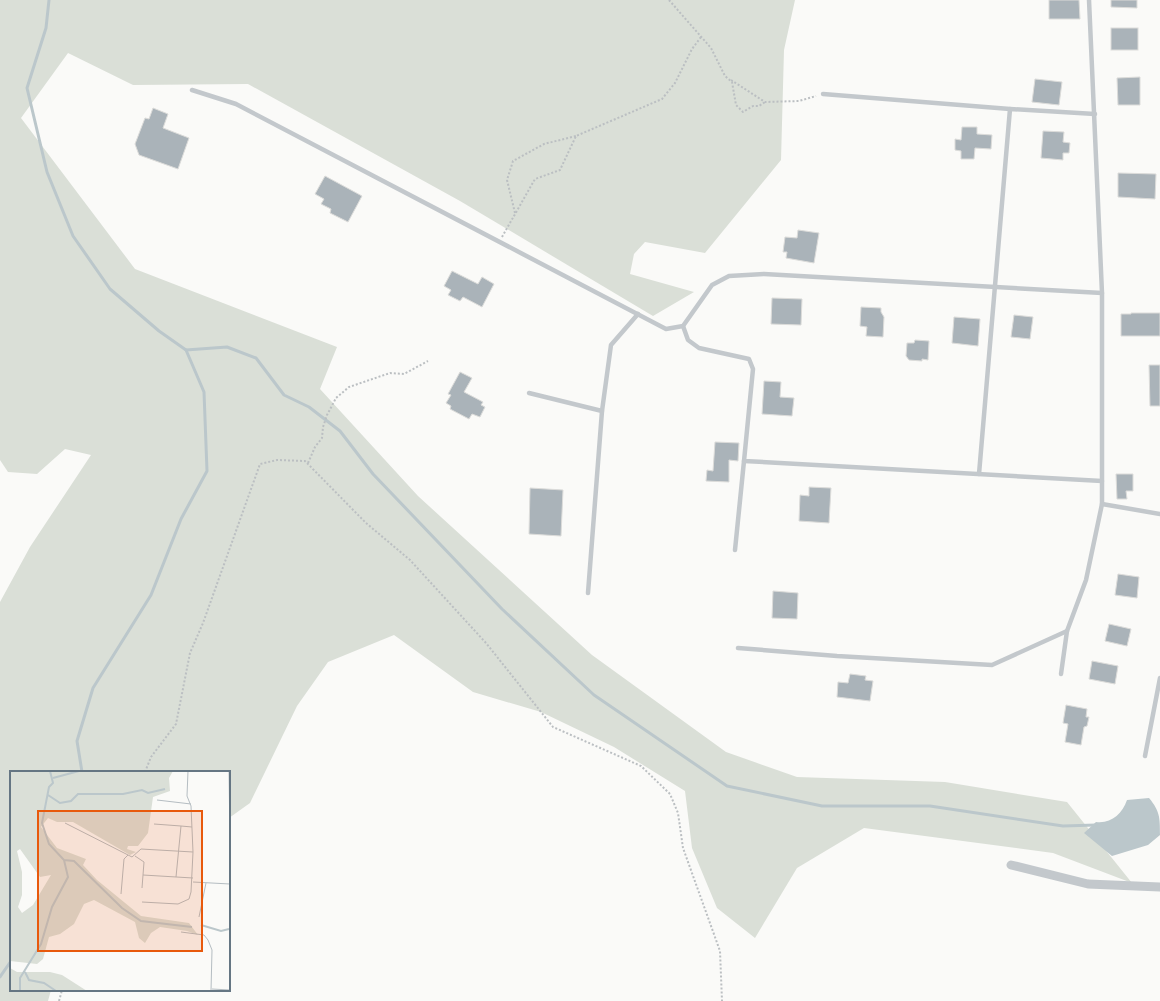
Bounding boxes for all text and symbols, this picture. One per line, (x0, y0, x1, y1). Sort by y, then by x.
inset map (10, 771, 230, 991)

